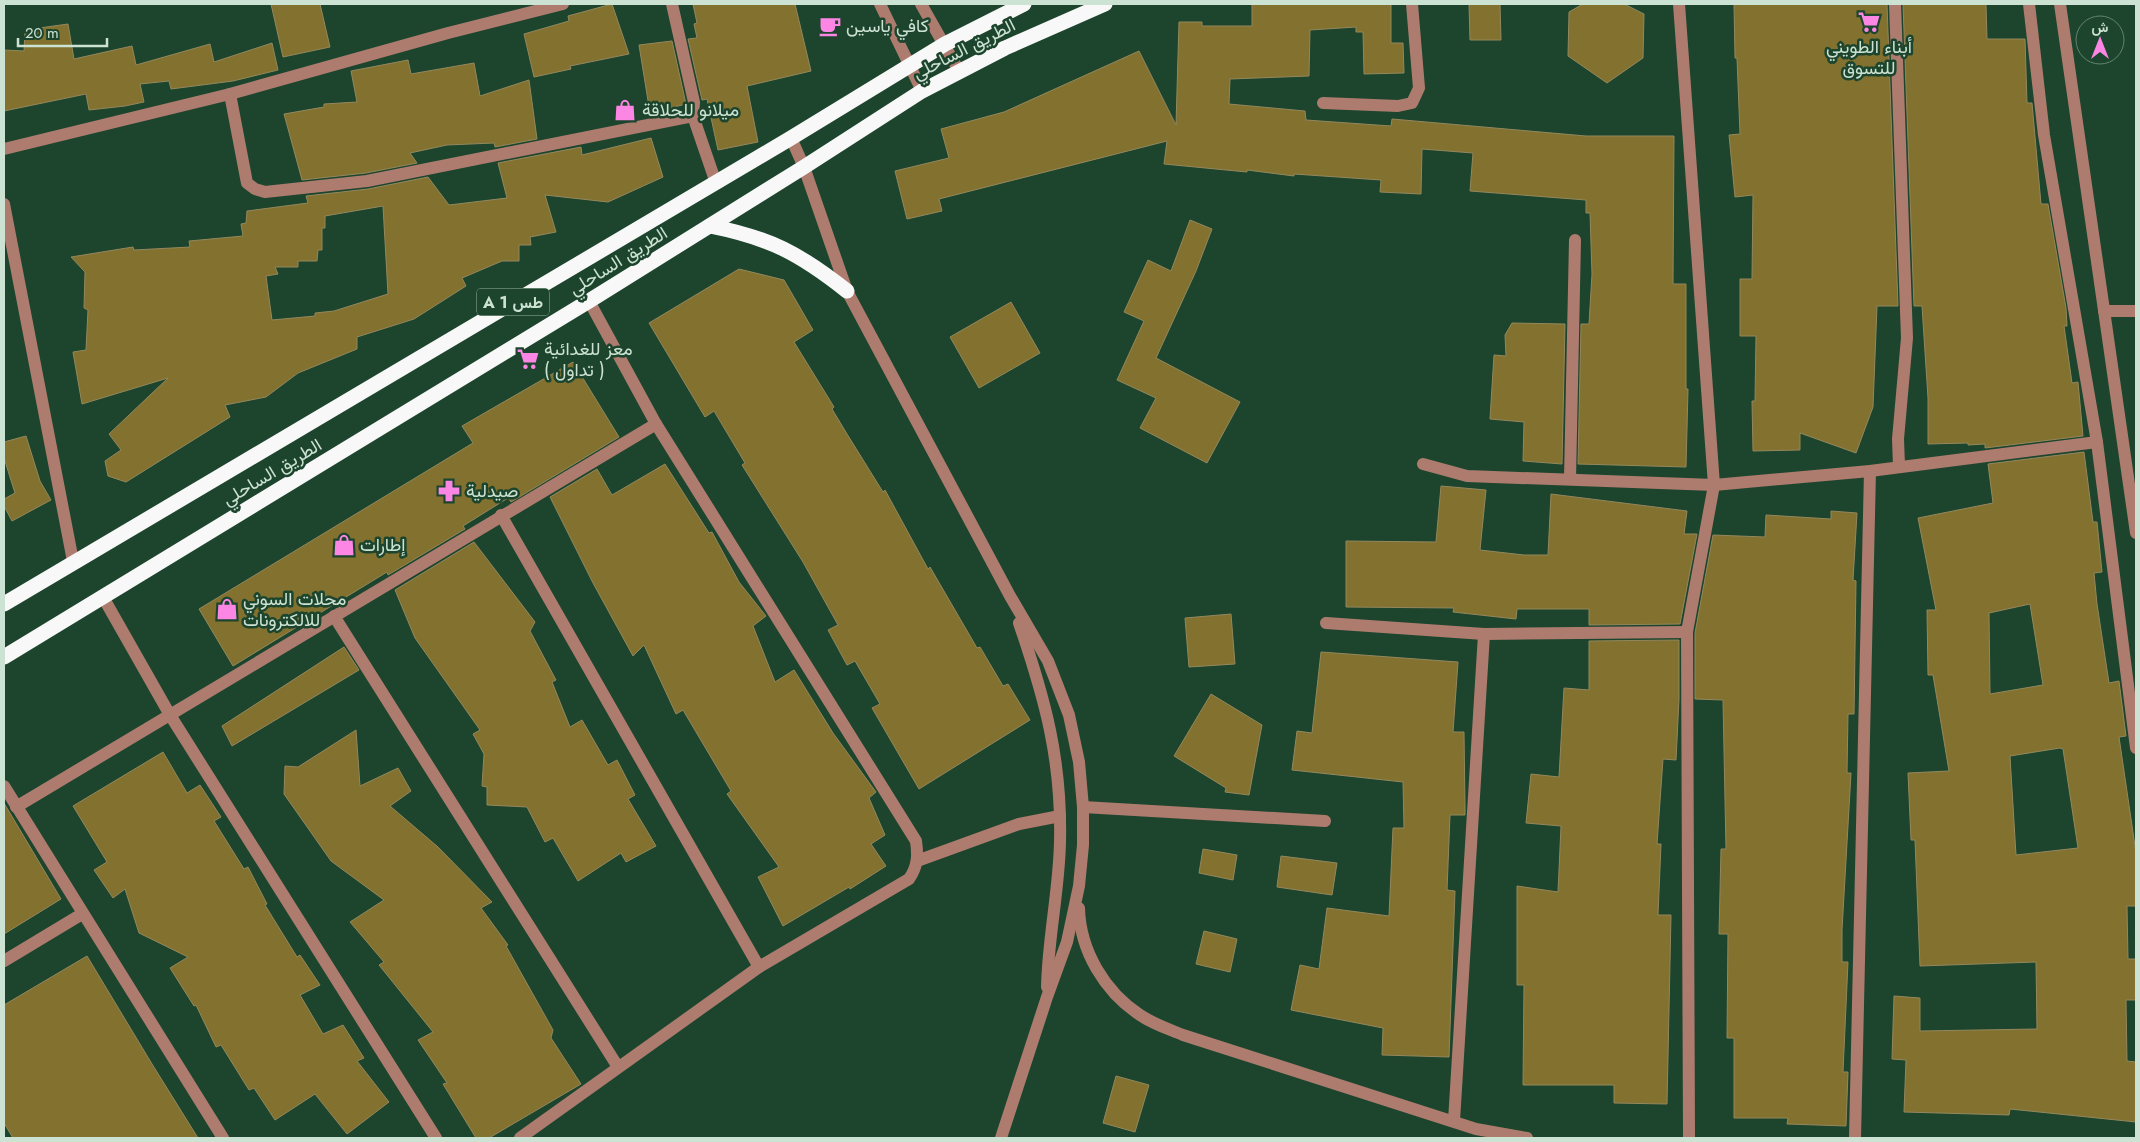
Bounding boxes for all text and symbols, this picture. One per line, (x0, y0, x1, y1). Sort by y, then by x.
supermarket icon: أبناء الطويني للتسوق (1856, 9, 1882, 35)
street label: الطريق الساحلي (908, 12, 1021, 88)
cafe icon: كافي ياسين (817, 13, 843, 39)
place label: كافي ياسين (846, 13, 929, 41)
scale bar (18, 15, 106, 47)
north arrow (2075, 15, 2125, 65)
text: ش (2092, 17, 2109, 37)
text: 20 m (25, 22, 59, 44)
place label: أبناء الطويني للتسوق (1826, 34, 1912, 81)
shop icon: ميلانو للحلاقة (612, 97, 638, 123)
place label: ميلانو للحلاقة (642, 97, 739, 123)
street label: الطريق الساحلي (564, 220, 673, 303)
road number: A 1 طس (477, 288, 549, 316)
place label: معز للغدائية ( تداول ) (544, 336, 633, 383)
supermarket icon: معز للغدائية ( تداول ) (515, 346, 541, 372)
street label: الطريق الساحلي (217, 432, 328, 514)
pharmacy icon: صيدلية (436, 478, 462, 504)
place label: صيدلية (466, 478, 518, 504)
shop icon: إطارات (331, 532, 357, 558)
place label: إطارات (360, 532, 405, 558)
place label: محلات السوني للالكترونات (243, 586, 346, 633)
shop icon: محلات السوني للالكترونات (214, 596, 240, 622)

